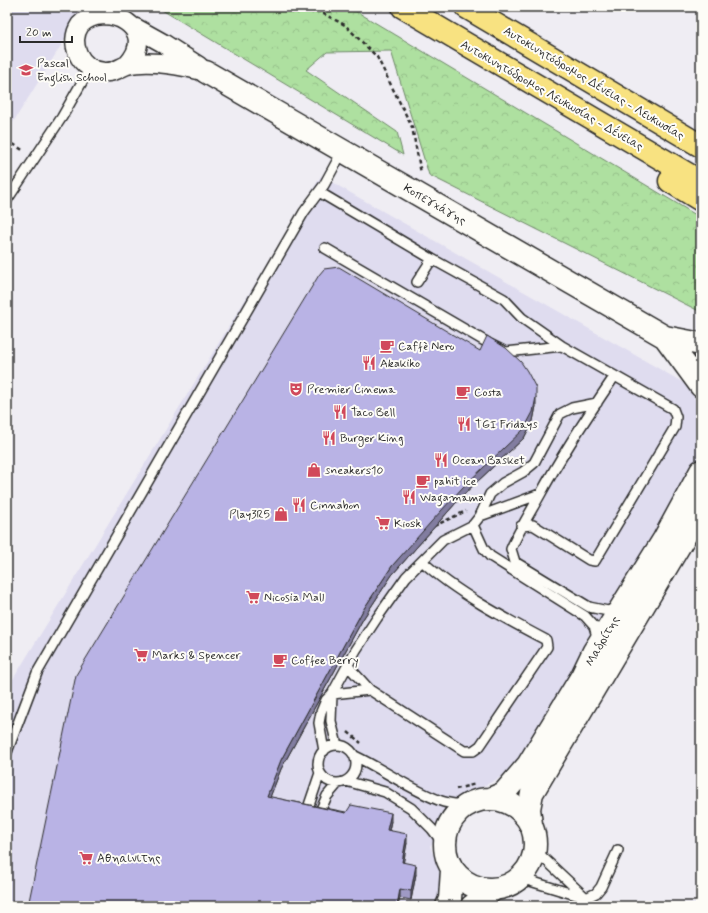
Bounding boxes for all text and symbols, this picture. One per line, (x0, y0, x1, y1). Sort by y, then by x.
scale bar (20, 18, 72, 44)
street label: Αυτοκινητόδρομος Δένειας - Λευκωσίας (500, 23, 687, 144)
text: 20 m (26, 25, 52, 41)
street label: Αυτοκινητόδρομος Λευκωσίας - Δένειας (457, 36, 646, 155)
place label: Pascal English School (37, 56, 107, 87)
school or university icon: Pascal English School (18, 62, 34, 78)
street label: Κοπεγχάγης (400, 180, 469, 229)
cafe icon: Caffè Nero (379, 338, 395, 354)
place label: Caffè Nero (398, 339, 455, 355)
restaurant icon: Akakiko (361, 355, 377, 371)
place label: Akakiko (380, 356, 420, 372)
theatre icon: Premier Cinema (288, 381, 304, 397)
place label: Premier Cinema (307, 382, 396, 398)
cafe icon: Costa (455, 384, 471, 400)
place label: Costa (474, 385, 502, 401)
restaurant icon: Taco Bell (332, 404, 348, 420)
place label: Taco Bell (351, 405, 396, 421)
restaurant icon: TGI Fridays (456, 416, 472, 432)
place label: TGI Fridays (475, 417, 538, 433)
restaurant icon: Burger King (321, 430, 337, 446)
place label: Burger King (340, 431, 403, 447)
restaurant icon: Ocean Basket (433, 452, 449, 468)
place label: Ocean Basket (452, 453, 525, 469)
shop icon: sneakers10 (306, 462, 322, 478)
place label: sneakers10 (325, 463, 383, 479)
cafe icon: pahit ice (415, 473, 431, 489)
place label: pahit ice (434, 474, 477, 490)
restaurant icon: Wagamama (401, 489, 417, 505)
place label: Wagamama (420, 490, 484, 507)
restaurant icon: Cinnabon (291, 497, 307, 513)
place label: Cinnabon (310, 498, 360, 514)
shop icon: Play3R5 (273, 506, 289, 522)
place label: Play3R5 (229, 507, 270, 523)
supermarket icon: Kiosk (375, 515, 391, 531)
place label: Kiosk (394, 516, 421, 532)
supermarket icon: Nicosia Mall (245, 589, 261, 605)
place label: Nicosia Mall (264, 590, 324, 606)
street label: Μαδρίτης (582, 614, 624, 669)
supermarket icon: Marks & Spencer (133, 647, 149, 663)
place label: Marks & Spencer (152, 648, 240, 664)
cafe icon: Coffee Berry (272, 652, 288, 668)
place label: Coffee Berry (291, 653, 359, 669)
supermarket icon: Αθηαινιτης (78, 850, 94, 866)
place label: Αθηαινιτης (97, 851, 161, 867)

